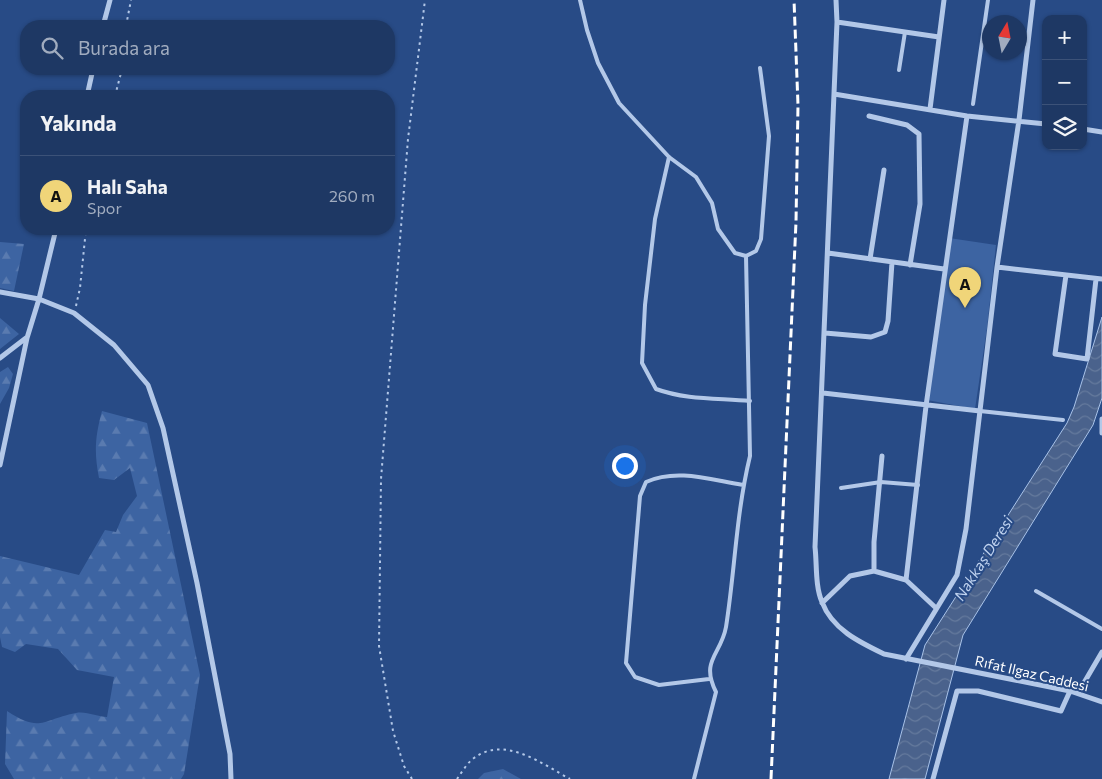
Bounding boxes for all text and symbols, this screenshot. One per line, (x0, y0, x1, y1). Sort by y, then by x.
north arrow (982, 15, 1027, 60)
map controls (1042, 15, 1087, 150)
button: + (1042, 15, 1087, 60)
search box (20, 20, 395, 75)
icon: search (38, 34, 66, 62)
text: Burada ara (78, 36, 170, 59)
button: − (1042, 60, 1087, 105)
button: layers (1042, 105, 1087, 150)
text: Yakında (40, 110, 117, 135)
text: Halı Saha (87, 175, 168, 198)
text: A (50, 186, 62, 205)
text: 260 m (329, 186, 375, 205)
text: Spor (87, 198, 122, 217)
pin: A (949, 267, 981, 308)
your location (612, 453, 638, 479)
water label: Nakkaş Deresi (950, 511, 1017, 604)
street label: Rıfat Ilgaz Caddesi (973, 652, 1091, 694)

